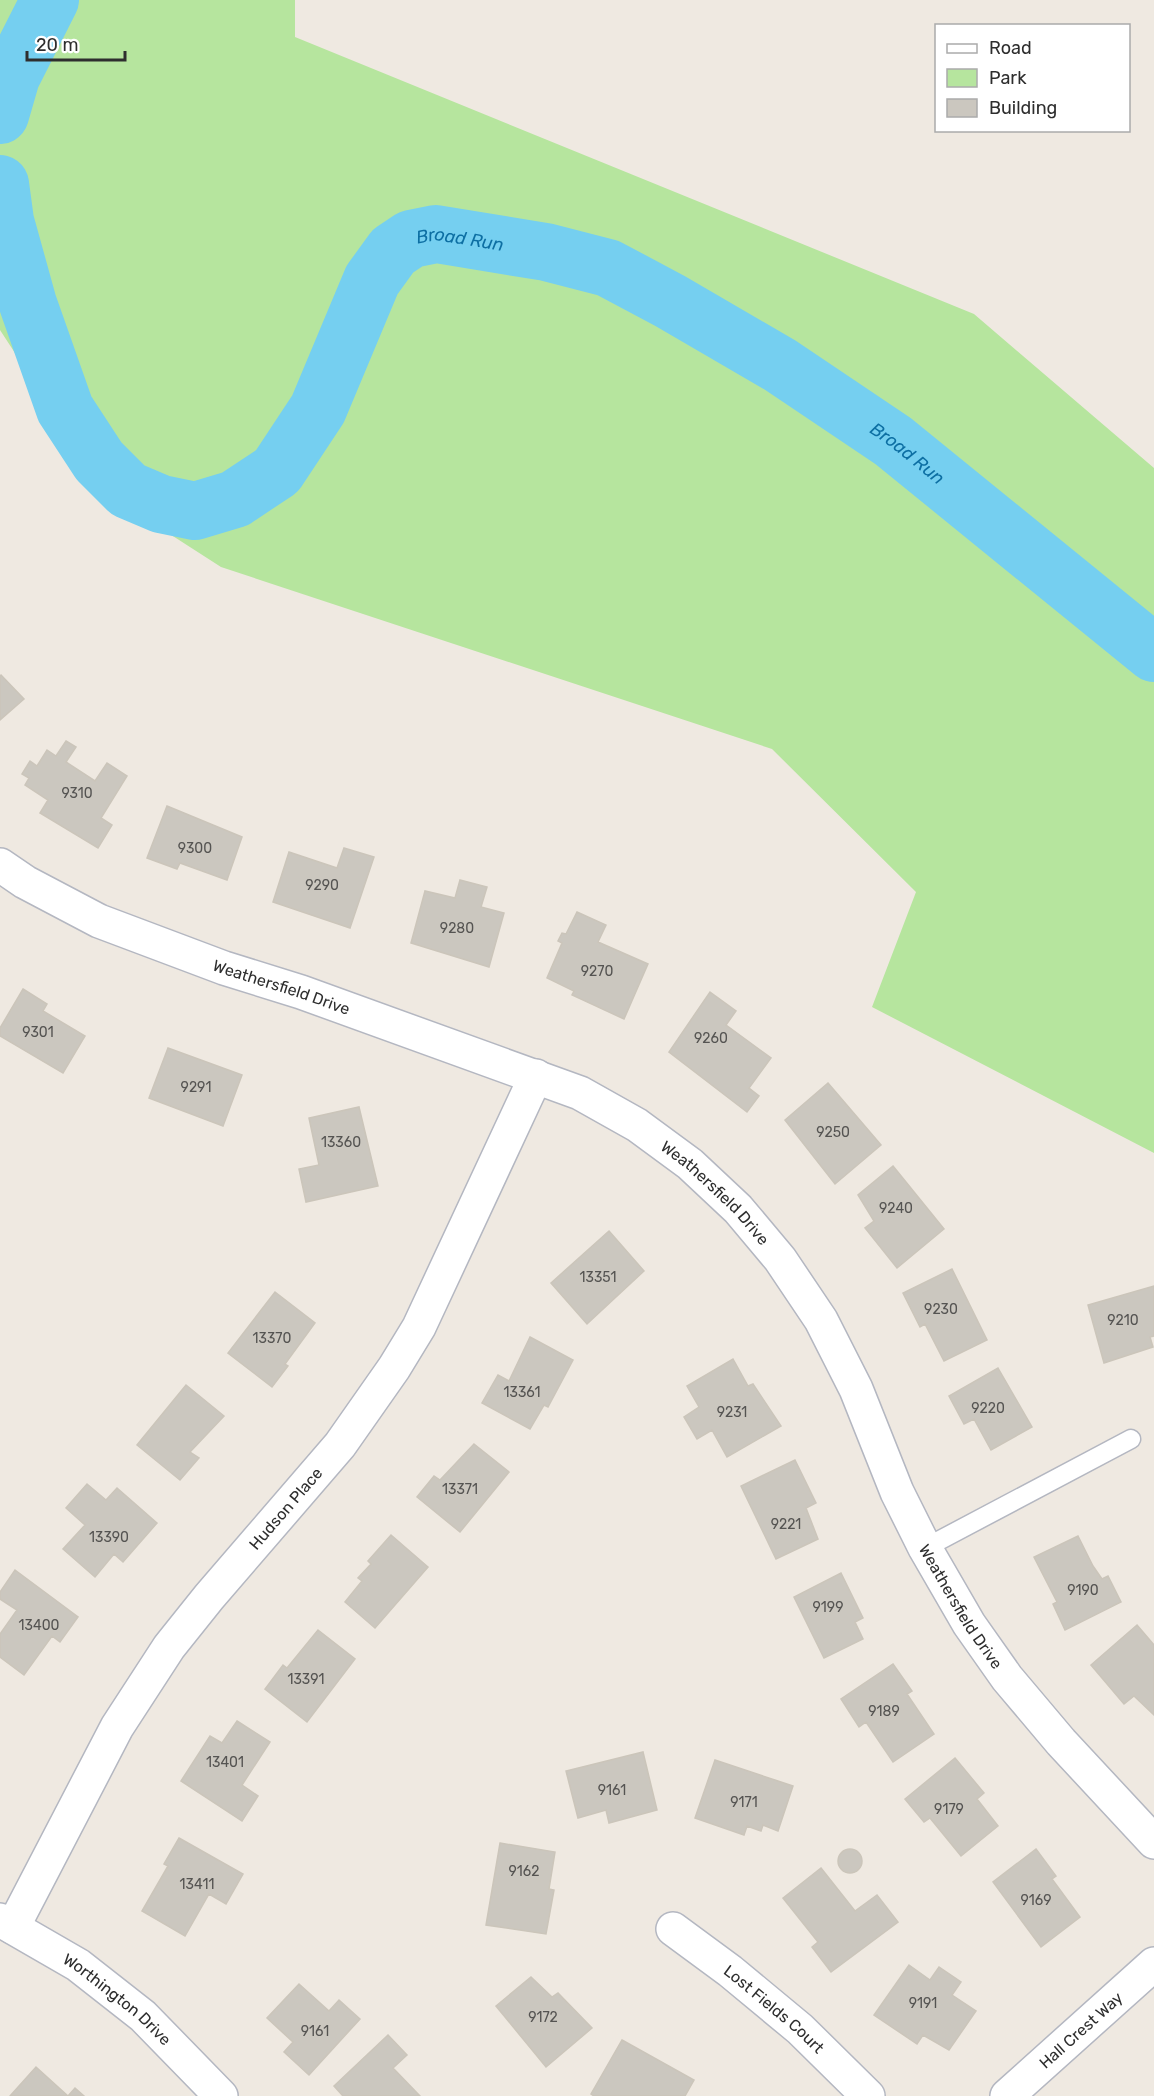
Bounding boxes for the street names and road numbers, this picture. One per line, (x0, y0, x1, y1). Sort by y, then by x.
street label: Weathersfield Drive (210, 955, 353, 1018)
street label: Weathersfield Drive (657, 1136, 773, 1249)
street label: Hudson Place (245, 1463, 326, 1553)
street label: Weathersfield Drive (915, 1541, 1007, 1672)
street label: Worthington Drive (60, 1949, 175, 2049)
street label: Lost Fields Court (721, 1961, 828, 2057)
street label: Hall Crest Way (1035, 1987, 1126, 2072)

